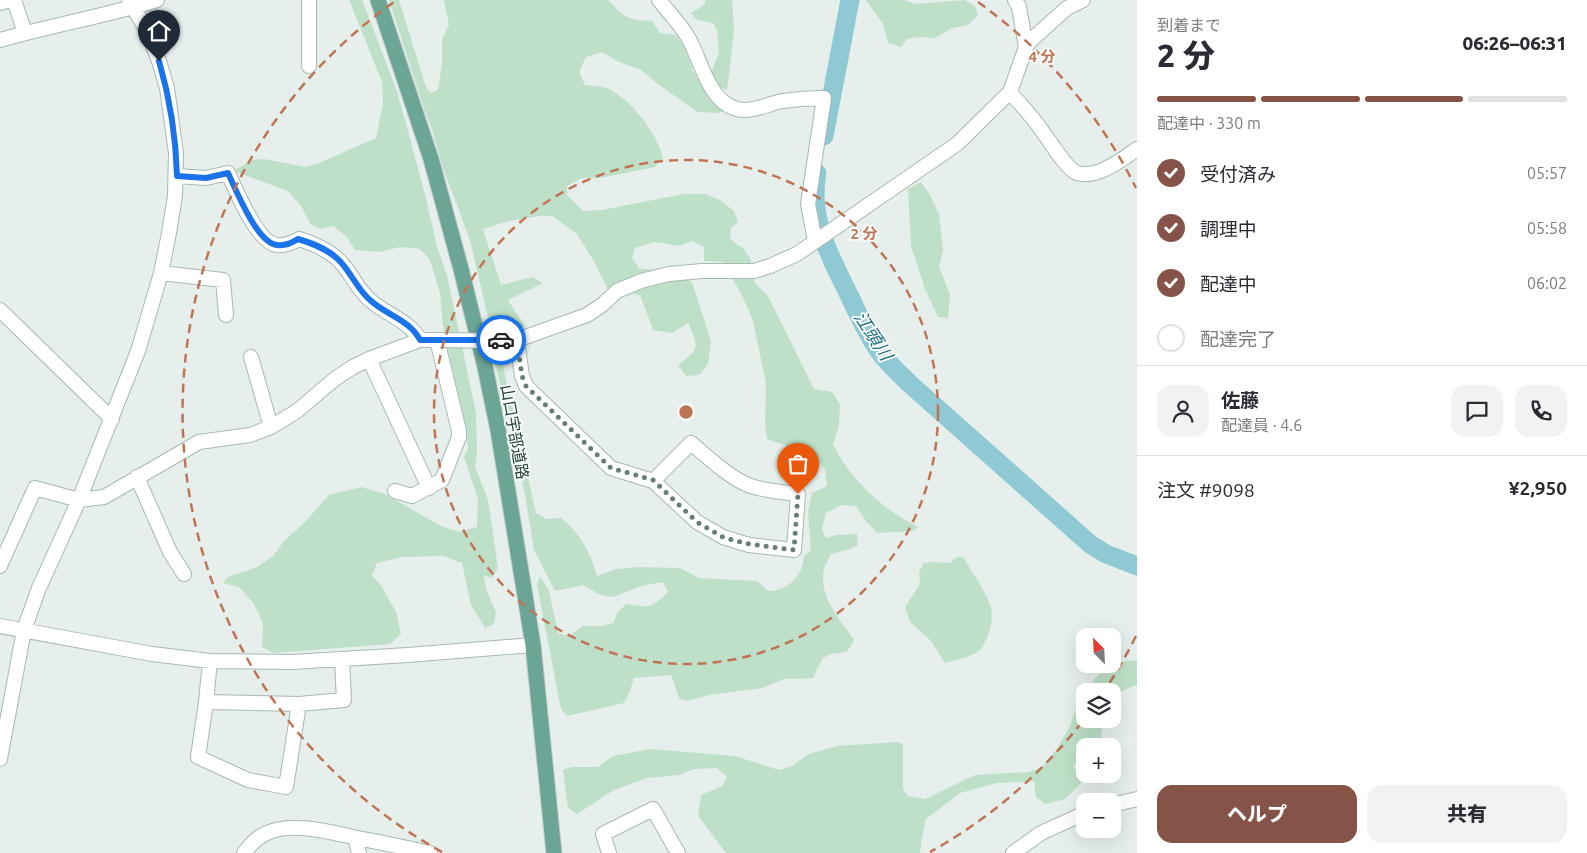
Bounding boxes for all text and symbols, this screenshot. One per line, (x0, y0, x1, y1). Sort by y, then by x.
pin (138, 10, 180, 61)
text: 到着まで (1157, 16, 1221, 34)
icon: home (145, 17, 173, 45)
text: 06:26–06:31 (1462, 32, 1567, 54)
text: 2 分 (1157, 37, 1215, 73)
text: 4 分 (1028, 48, 1056, 65)
text: 配達中 · 330 m (1157, 114, 1261, 132)
icon: check (1157, 159, 1185, 187)
text: 受付済み (1200, 163, 1276, 185)
text: 05:57 (1527, 164, 1567, 182)
icon: check (1157, 214, 1185, 242)
text: 調理中 (1200, 218, 1257, 240)
text: 05:58 (1527, 219, 1567, 237)
text: 2 分 (850, 225, 878, 242)
icon: check (1157, 269, 1185, 297)
text: 配達中 (1200, 273, 1257, 295)
text: 06:02 (1527, 274, 1567, 292)
water label: 江頭川 (851, 307, 898, 365)
courier (476, 315, 526, 365)
icon: car (487, 326, 515, 354)
text: 配達完了 (1200, 328, 1276, 350)
street label: 山口宇部道路 (498, 383, 532, 481)
button: person (1157, 385, 1209, 437)
button: chat (1451, 385, 1503, 437)
button: phone (1515, 385, 1567, 437)
text: 佐藤 (1221, 389, 1259, 411)
centre of rings (677, 403, 695, 421)
text: 配達員 · 4.6 (1221, 416, 1302, 434)
pin (777, 443, 819, 494)
icon: bag (784, 450, 812, 478)
text: ¥2,950 (1509, 477, 1567, 499)
text: 注文 #9098 (1157, 479, 1255, 501)
north arrow (1076, 628, 1121, 672)
map controls (1076, 628, 1121, 838)
button: layers (1076, 683, 1121, 728)
button: + (1076, 738, 1121, 783)
button: ヘルプ (1157, 785, 1357, 843)
button: 共有 (1367, 785, 1567, 843)
button: − (1076, 793, 1121, 838)

